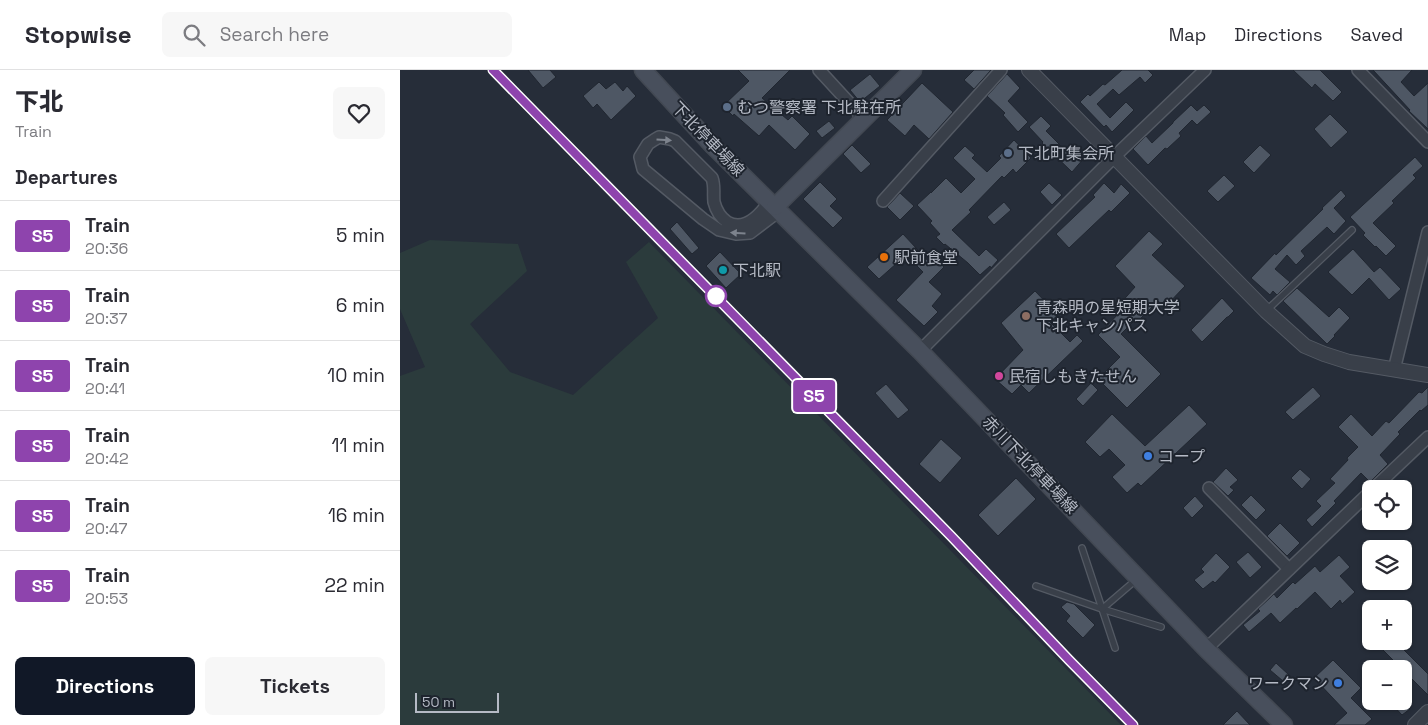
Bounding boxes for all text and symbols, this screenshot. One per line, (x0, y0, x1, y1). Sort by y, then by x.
search box (162, 12, 512, 57)
text: Stopwise (25, 19, 132, 50)
icon: search (180, 21, 208, 49)
text: Search here (220, 22, 329, 47)
text: Map (1169, 23, 1206, 46)
text: Directions (1234, 23, 1323, 46)
text: Saved (1351, 23, 1403, 46)
text: 下北 (15, 86, 63, 117)
button: heart (333, 87, 385, 139)
street label: 下北停車場線 (667, 97, 749, 181)
place label: むつ警察署 下北駐在所 (737, 97, 901, 118)
marker: むつ警察署 下北駐在所 (721, 101, 733, 113)
text: Train (15, 121, 52, 142)
one-way arrow (657, 136, 673, 144)
place label: 下北町集会所 (1018, 143, 1114, 164)
marker: 下北町集会所 (1002, 147, 1014, 159)
text: Departures (15, 165, 118, 190)
text: Train (85, 213, 130, 238)
text: 5 min (336, 223, 385, 248)
text: S5 (32, 224, 53, 247)
one-way arrow (729, 228, 745, 236)
text: 20:36 (85, 238, 128, 259)
place label: 駅前食堂 (894, 247, 958, 268)
marker: 駅前食堂 (878, 251, 890, 263)
place label: 下北駅 (733, 260, 781, 281)
marker: 下北駅 (717, 264, 729, 276)
text: Train (85, 283, 130, 308)
unlabelled marker (705, 285, 727, 307)
text: 6 min (336, 293, 385, 318)
text: S5 (32, 294, 53, 317)
place label: 青森明の星短期大学 下北キャンパス (1036, 297, 1180, 336)
text: 20:37 (85, 308, 128, 329)
marker: 青森明の星短期大学 下北キャンパス (1020, 310, 1032, 322)
text: Train (85, 353, 130, 378)
text: 10 min (327, 363, 385, 388)
text: S5 (32, 364, 53, 387)
place label: 民宿しもきたせん (1009, 366, 1137, 387)
marker: 民宿しもきたせん (993, 370, 1005, 382)
text: 20:41 (85, 378, 125, 399)
line badge: S5 (792, 380, 836, 412)
text: S5 (803, 384, 825, 407)
street label: 赤川下北停車場線 (978, 412, 1082, 518)
text: Train (85, 423, 130, 448)
text: 11 min (332, 433, 385, 458)
text: S5 (32, 434, 53, 457)
place label: コープ (1158, 446, 1205, 467)
text: 20:42 (85, 448, 129, 469)
marker: コープ (1142, 450, 1154, 462)
map controls (1362, 480, 1412, 710)
button: locate (1362, 480, 1412, 530)
text: Train (85, 493, 130, 518)
text: 16 min (328, 503, 385, 528)
text: S5 (32, 504, 53, 527)
text: 20:47 (85, 518, 127, 539)
button: layers (1362, 540, 1412, 590)
text: Train (85, 563, 130, 588)
text: 22 min (325, 573, 385, 598)
text: S5 (32, 574, 53, 597)
text: 20:53 (85, 588, 128, 609)
button: + (1362, 600, 1412, 650)
button: Directions (15, 657, 195, 715)
button: Tickets (205, 657, 385, 715)
button: − (1362, 660, 1412, 710)
place label: ワークマン (1248, 673, 1328, 694)
marker: ワークマン (1332, 677, 1344, 689)
scale bar (415, 690, 499, 713)
text: 50 m (422, 693, 455, 711)

